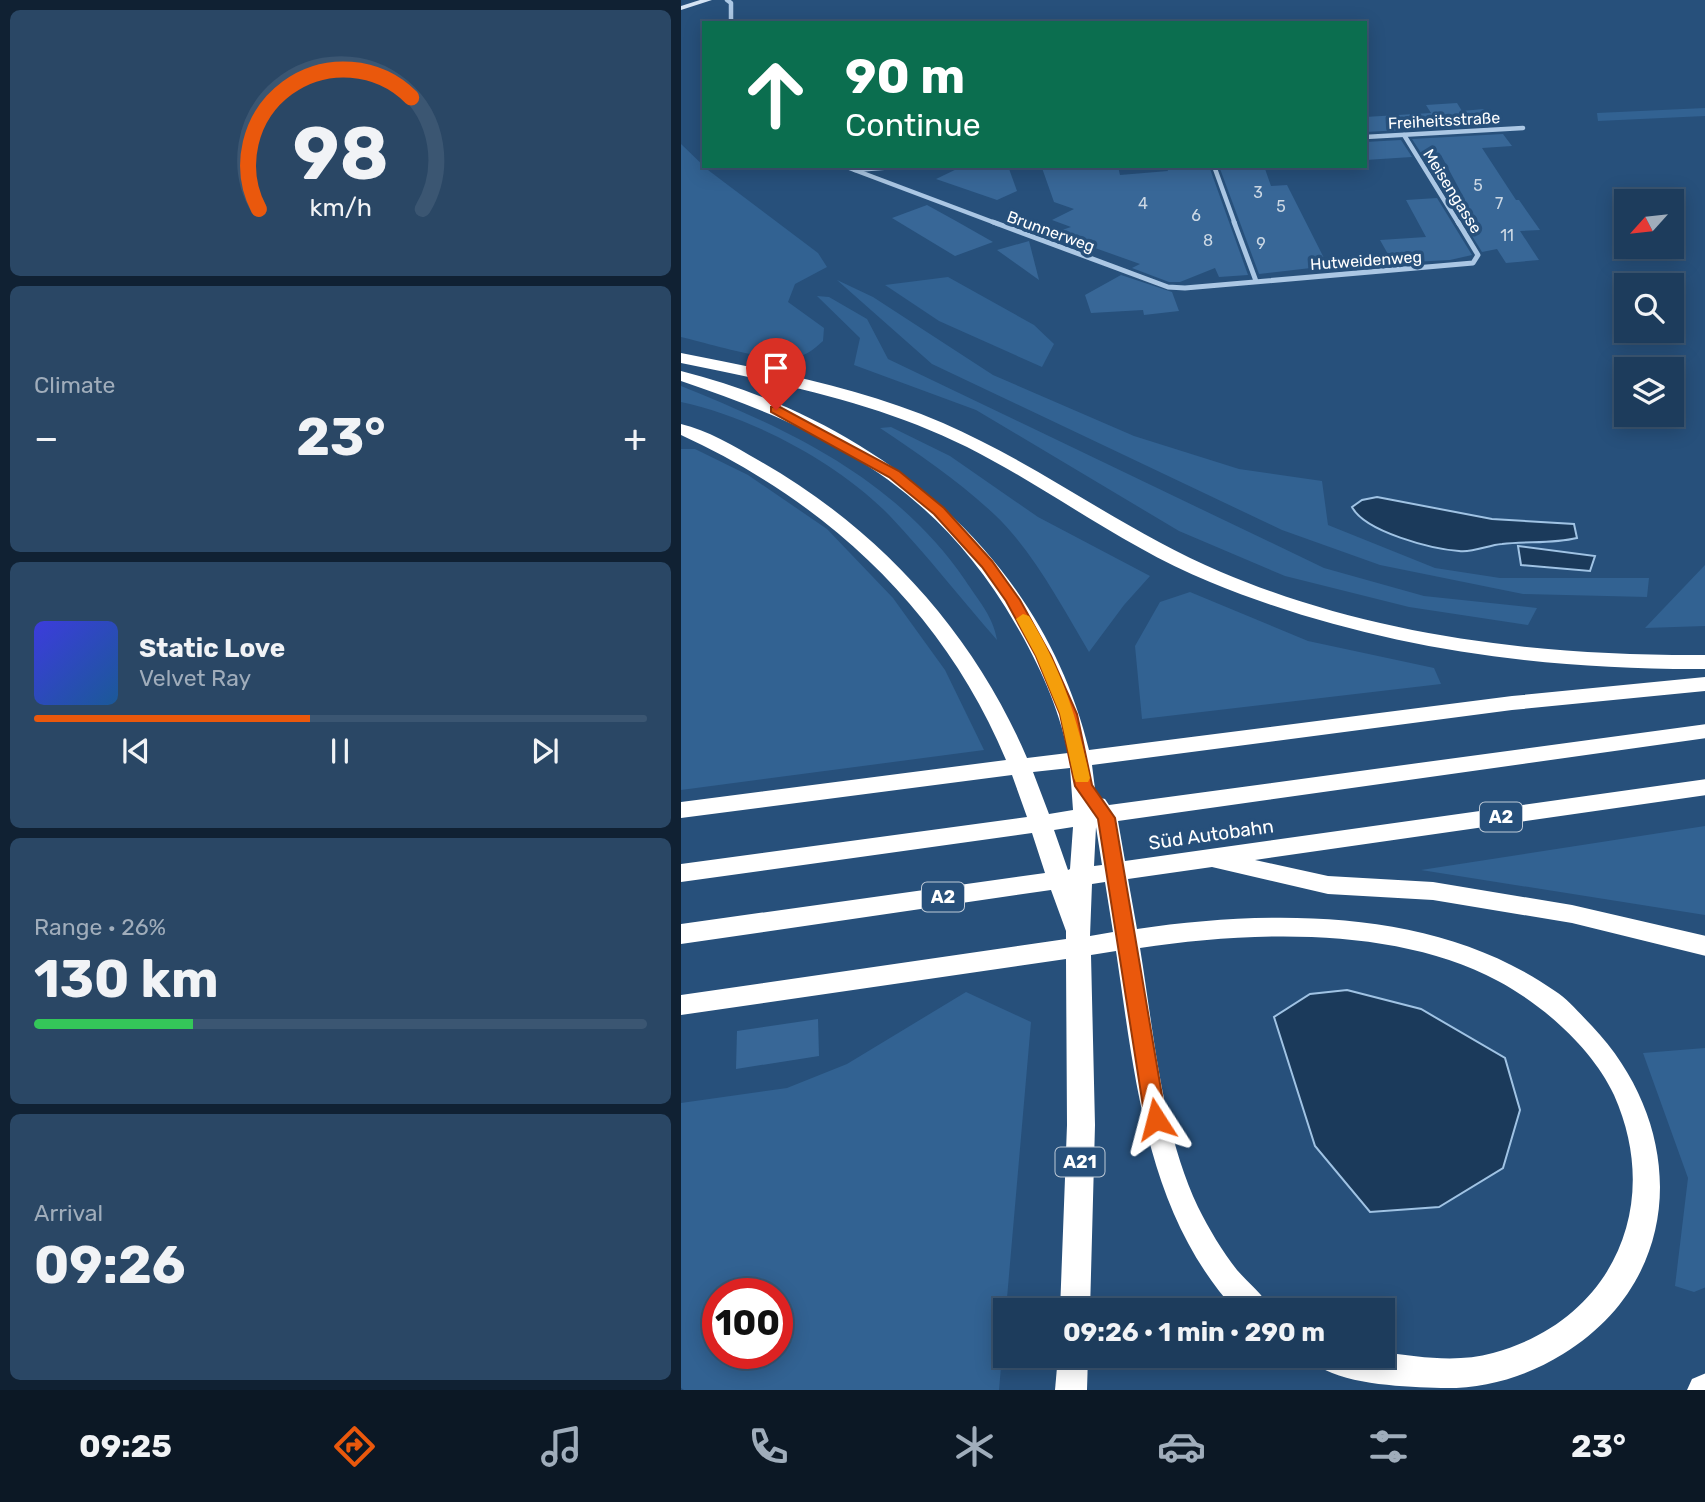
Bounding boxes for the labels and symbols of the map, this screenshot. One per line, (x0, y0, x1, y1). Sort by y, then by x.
street label: Freiheitsstraße (1387, 108, 1501, 133)
street label: Meisengasse (1419, 146, 1486, 237)
house number: 5 (1473, 176, 1483, 195)
house number: 3 (1253, 183, 1263, 202)
north arrow (1614, 189, 1684, 259)
house number: 4 (1138, 194, 1148, 213)
house number: 7 (1495, 194, 1503, 213)
house number: 5 (1276, 197, 1286, 216)
house number: 6 (1191, 206, 1201, 225)
street label: Brunnerweg (1004, 207, 1097, 256)
house number: 11 (1500, 226, 1514, 245)
house number: 8 (1203, 231, 1213, 250)
house number: 9 (1256, 234, 1266, 253)
street label: Hutweidenweg (1310, 247, 1423, 274)
pin (746, 338, 806, 410)
road number: A2 (1480, 802, 1522, 832)
street label: Süd Autobahn (1147, 814, 1275, 855)
road number: A2 (922, 882, 964, 912)
position arrow (1119, 1082, 1193, 1156)
road number: A21 (1055, 1148, 1105, 1176)
speed limit sign: 100 (702, 1278, 793, 1369)

